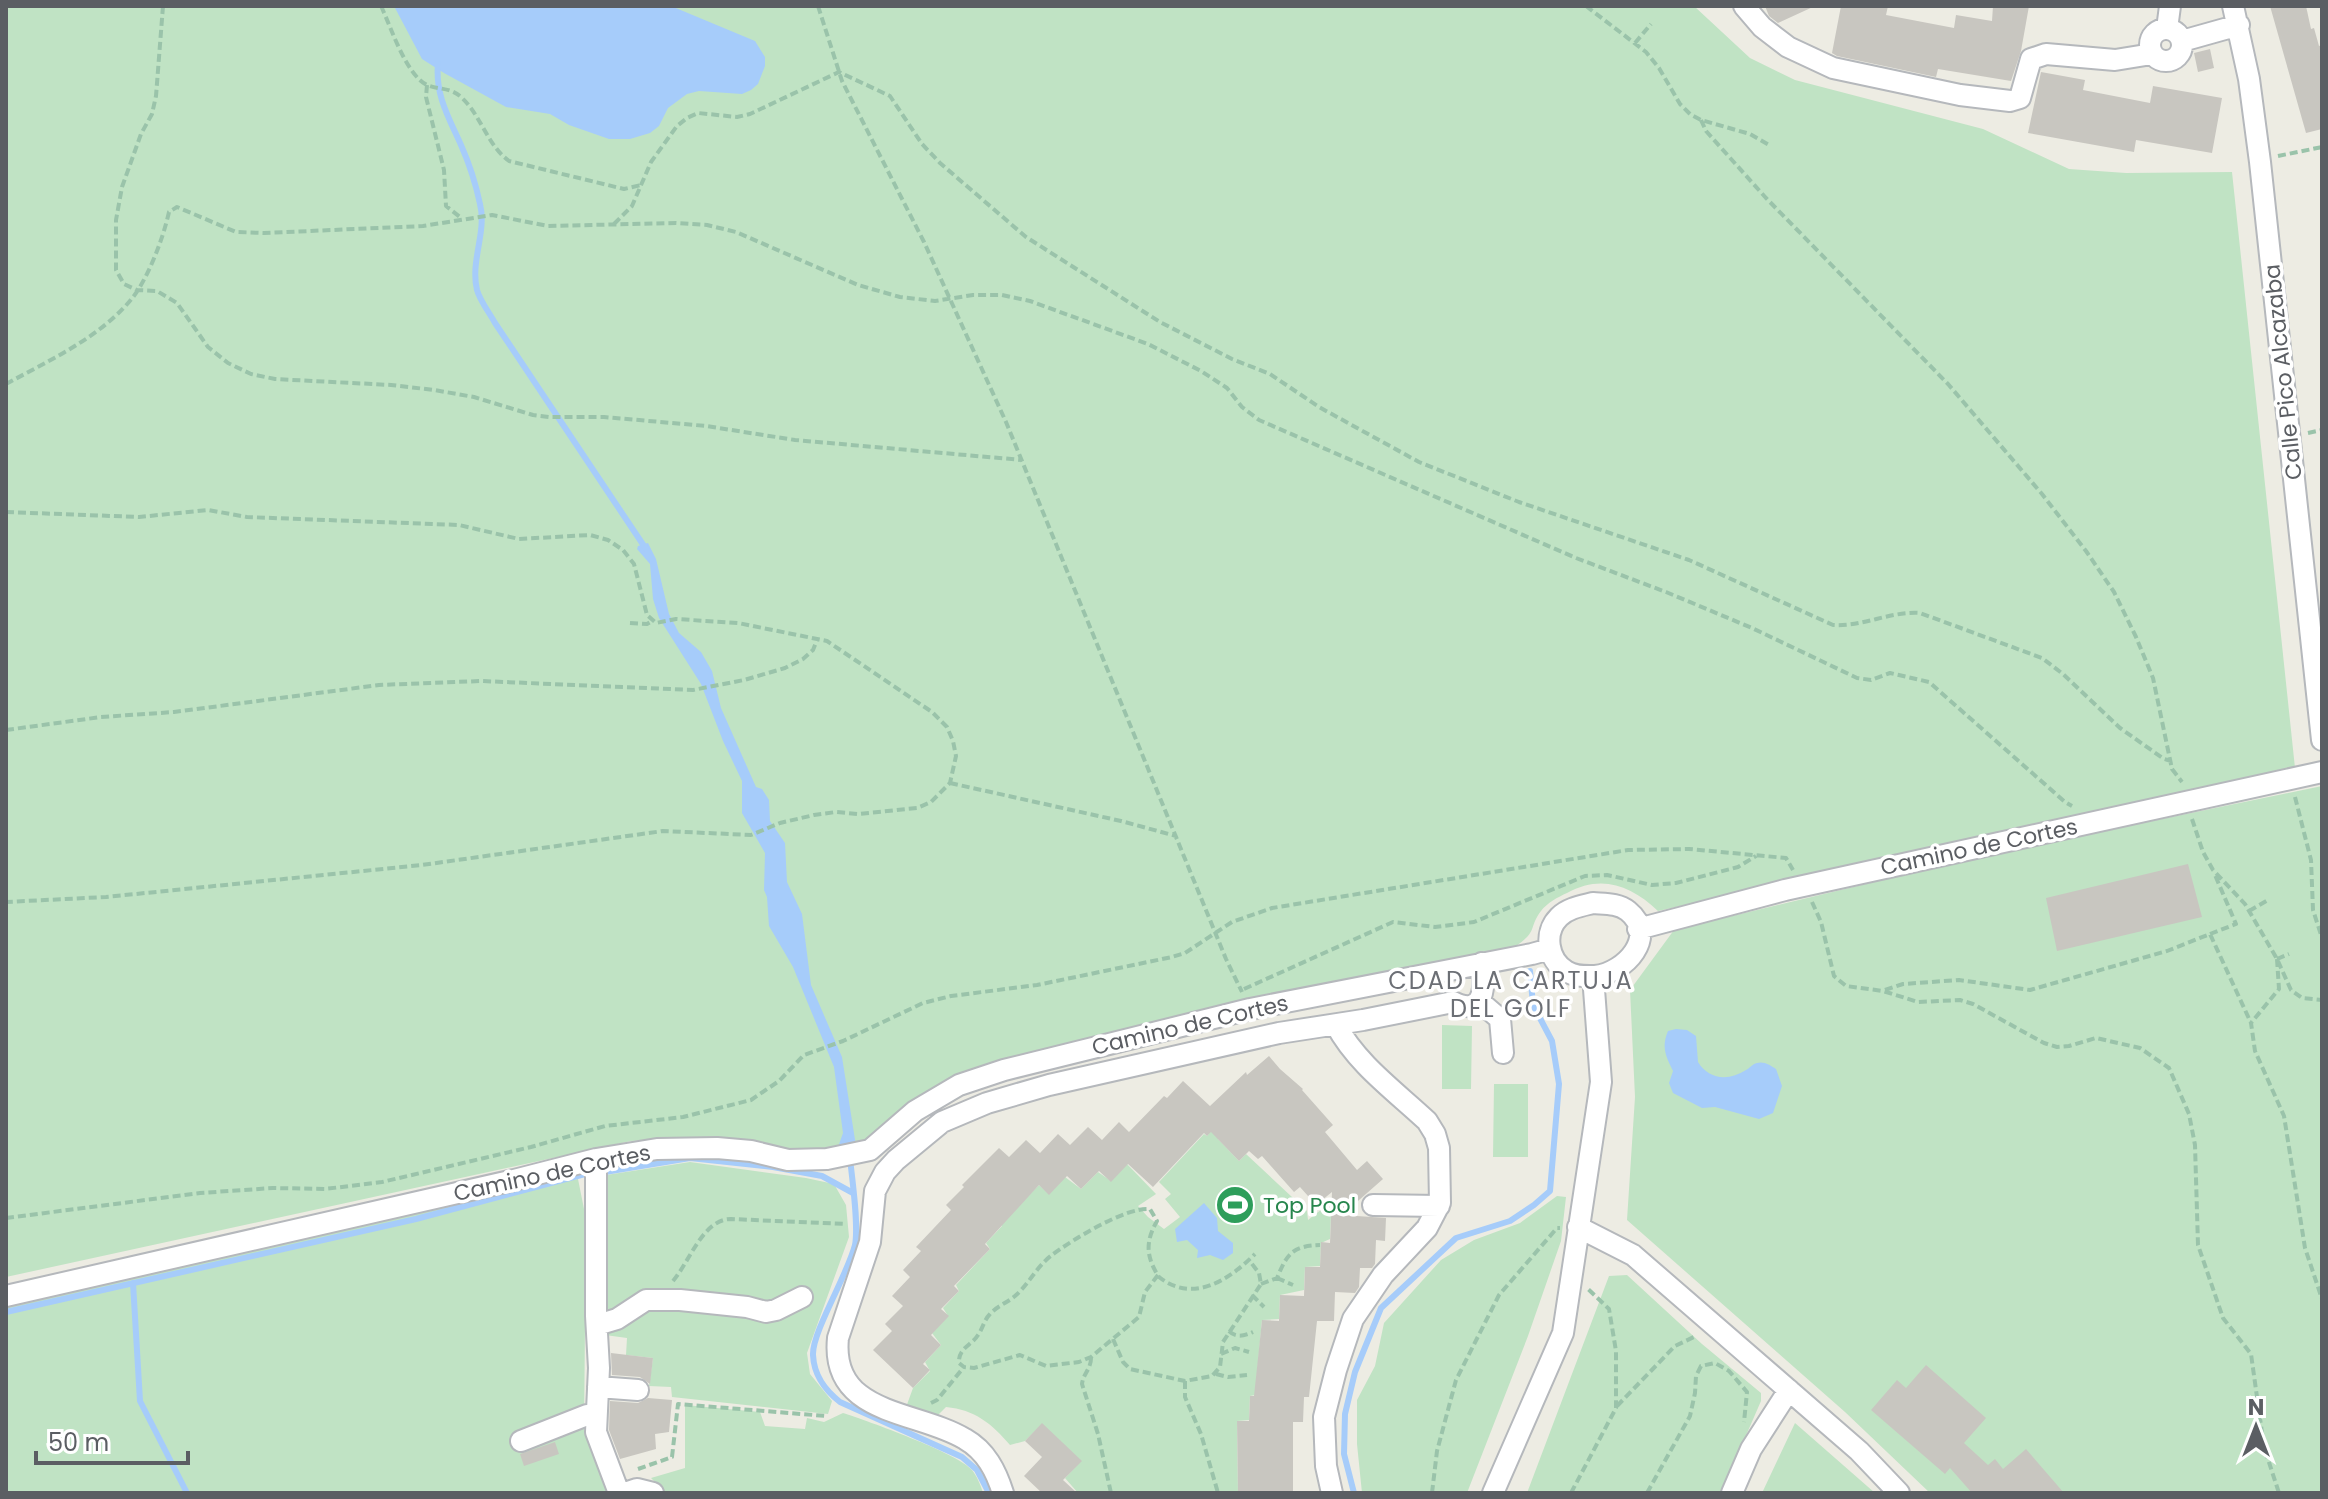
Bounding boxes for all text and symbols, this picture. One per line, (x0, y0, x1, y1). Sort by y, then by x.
street label: Calle Pico Alcazaba (2256, 263, 2310, 481)
street label: Camino de Cortes (1878, 811, 2080, 883)
district label: CDAD LA CARTUJA DEL GOLF (1388, 964, 1634, 1025)
street label: Camino de Cortes (1089, 987, 1291, 1063)
street label: Camino de Cortes (451, 1137, 653, 1209)
sports icon: Top Pool (1214, 1184, 1256, 1226)
place label: Top Pool (1263, 1190, 1356, 1221)
north arrow (2216, 1387, 2296, 1467)
text: N (2248, 1392, 2264, 1423)
scale bar (36, 1415, 188, 1465)
text: 50 m (48, 1426, 109, 1459)

